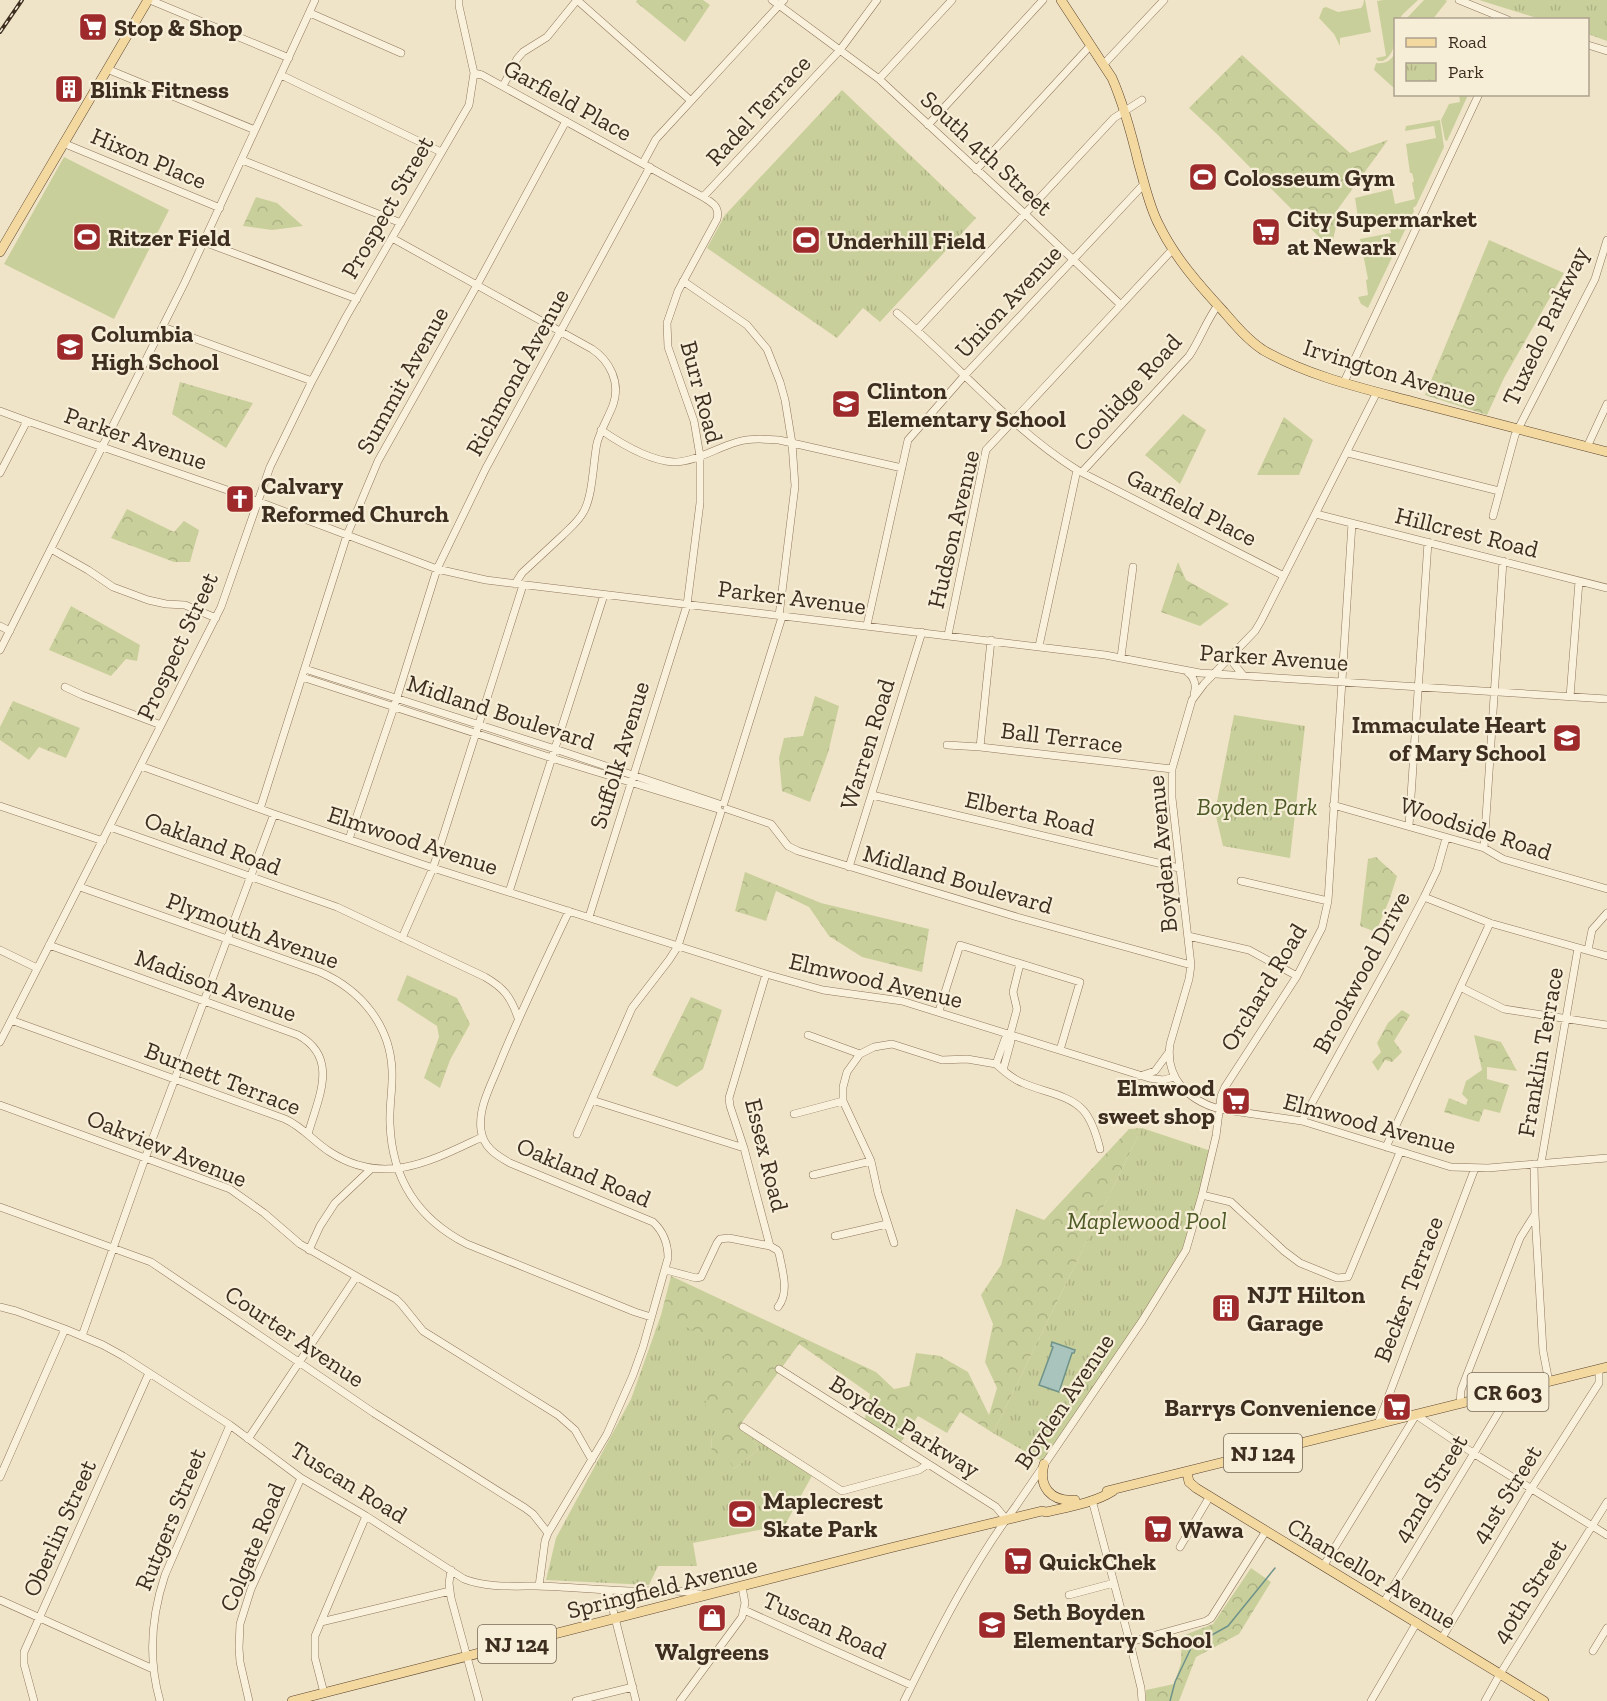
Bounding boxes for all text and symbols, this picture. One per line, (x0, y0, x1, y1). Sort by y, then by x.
supermarket icon: Stop & Shop (77, 11, 109, 43)
place label: Stop & Shop (114, 13, 243, 42)
legend (1394, 18, 1589, 96)
text: Road (1448, 31, 1487, 53)
street label: Radel Terrace (699, 49, 817, 171)
street label: Garfield Place (499, 53, 637, 147)
text: Park (1448, 61, 1484, 83)
building icon: Blink Fitness (53, 73, 85, 105)
place label: Blink Fitness (90, 75, 229, 104)
street label: South 4th Street (915, 84, 1059, 222)
street label: Hixon Place (87, 121, 211, 195)
street label: Prospect Street (334, 130, 440, 283)
sports icon: Colosseum Gym (1187, 161, 1219, 193)
place label: Colosseum Gym (1224, 163, 1395, 192)
place label: City Supermarket at Newark (1287, 204, 1477, 261)
supermarket icon: City Supermarket at Newark (1250, 216, 1282, 248)
sports icon: Ritzer Field (71, 221, 103, 253)
place label: Ritzer Field (108, 223, 231, 252)
sports icon: Underhill Field (790, 224, 822, 256)
place label: Underhill Field (827, 226, 986, 255)
street label: Union Avenue (948, 238, 1068, 364)
street label: Tuxedo Parkway (1496, 241, 1595, 410)
street label: Richmond Avenue (459, 283, 575, 461)
street label: Summit Avenue (350, 301, 454, 459)
place label: Columbia High School (91, 319, 219, 376)
street label: Coolidge Road (1067, 327, 1187, 457)
school or university icon: Columbia High School (54, 331, 86, 363)
street label: Irvington Avenue (1300, 332, 1480, 412)
street label: Burr Road (674, 338, 730, 446)
place label: Clinton Elementary School (867, 376, 1066, 433)
school or university icon: Clinton Elementary School (830, 388, 862, 420)
street label: Parker Avenue (61, 400, 211, 476)
street label: Hudson Avenue (921, 447, 985, 611)
street label: Garfield Place (1122, 462, 1262, 552)
place label: Calvary Reformed Church (261, 471, 449, 528)
church icon: Calvary Reformed Church (224, 483, 256, 515)
street label: Hillcrest Road (1392, 500, 1542, 564)
street label: Prospect Street (130, 567, 224, 725)
street label: Parker Avenue (716, 574, 868, 620)
street label: Parker Avenue (1199, 637, 1349, 677)
street label: Midland Boulevard (403, 668, 599, 756)
street label: Warren Road (833, 675, 901, 813)
street label: Suffolk Avenue (583, 678, 655, 832)
place label: Immaculate Heart of Mary School (1352, 710, 1546, 767)
street label: Ball Terrace (999, 715, 1125, 759)
school or university icon: Immaculate Heart of Mary School (1551, 722, 1583, 754)
street label: Boyden Avenue (1141, 774, 1183, 934)
street label: Elberta Road (962, 784, 1098, 842)
street label: Woodside Road (1396, 790, 1556, 866)
park label: Boyden Park (1197, 792, 1318, 821)
street label: Elmwood Avenue (324, 799, 502, 881)
street label: Oakland Road (141, 805, 285, 881)
street label: Midland Boulevard (860, 838, 1056, 920)
street label: Plymouth Avenue (163, 885, 343, 975)
street label: Brookwood Drive (1306, 886, 1416, 1058)
street label: Orchard Road (1213, 918, 1313, 1056)
street label: Madison Avenue (131, 942, 301, 1028)
street label: Elmwood Avenue (786, 946, 966, 1014)
street label: Franklin Terrace (1511, 965, 1569, 1139)
street label: Burnett Terrace (141, 1035, 305, 1121)
place label: Elmwood sweet shop (1098, 1073, 1215, 1130)
supermarket icon: Elmwood sweet shop (1220, 1085, 1252, 1117)
street label: Elmwood Avenue (1281, 1086, 1459, 1160)
street label: Essex Road (739, 1095, 795, 1215)
street label: Oakview Avenue (83, 1103, 251, 1193)
street label: Oakland Road (512, 1131, 656, 1213)
park label: Maplewood Pool (1067, 1206, 1227, 1235)
street label: Becker Terrace (1367, 1212, 1449, 1366)
street label: Courter Avenue (220, 1279, 370, 1393)
place label: NJT Hilton Garage (1247, 1280, 1365, 1337)
building icon: NJT Hilton Garage (1210, 1292, 1242, 1324)
street label: Boyden Avenue (1008, 1328, 1120, 1474)
street label: Boyden Parkway (825, 1368, 986, 1484)
road number: CR 603 (1468, 1373, 1549, 1411)
supermarket icon: Barrys Convenience (1381, 1391, 1413, 1423)
place label: Barrys Convenience (1164, 1393, 1376, 1422)
street label: 42nd Street (1386, 1429, 1474, 1547)
road number: NJ 124 (1224, 1434, 1302, 1472)
street label: Tuscan Road (285, 1435, 413, 1529)
street label: 41st Street (1464, 1439, 1548, 1548)
street label: Rutgers Street (128, 1444, 212, 1594)
street label: Oberlin Street (16, 1455, 102, 1601)
street label: Colgate Road (213, 1478, 291, 1616)
place label: Maplecrest Skate Park (763, 1486, 883, 1543)
sports icon: Maplecrest Skate Park (726, 1498, 758, 1530)
street label: Chancellor Avenue (1282, 1511, 1462, 1635)
supermarket icon: Wawa (1142, 1513, 1174, 1545)
place label: Wawa (1179, 1515, 1244, 1544)
street label: 40th Street (1486, 1533, 1572, 1649)
supermarket icon: QuickChek (1002, 1545, 1034, 1577)
place label: QuickChek (1039, 1547, 1156, 1576)
street label: Springfield Avenue (564, 1549, 760, 1625)
street label: Tuscan Road (759, 1585, 891, 1665)
place label: Seth Boyden Elementary School (1013, 1597, 1212, 1654)
shop icon: Walgreens (696, 1602, 728, 1634)
school or university icon: Seth Boyden Elementary School (976, 1609, 1008, 1641)
road number: NJ 124 (478, 1625, 556, 1663)
place label: Walgreens (655, 1637, 769, 1666)

